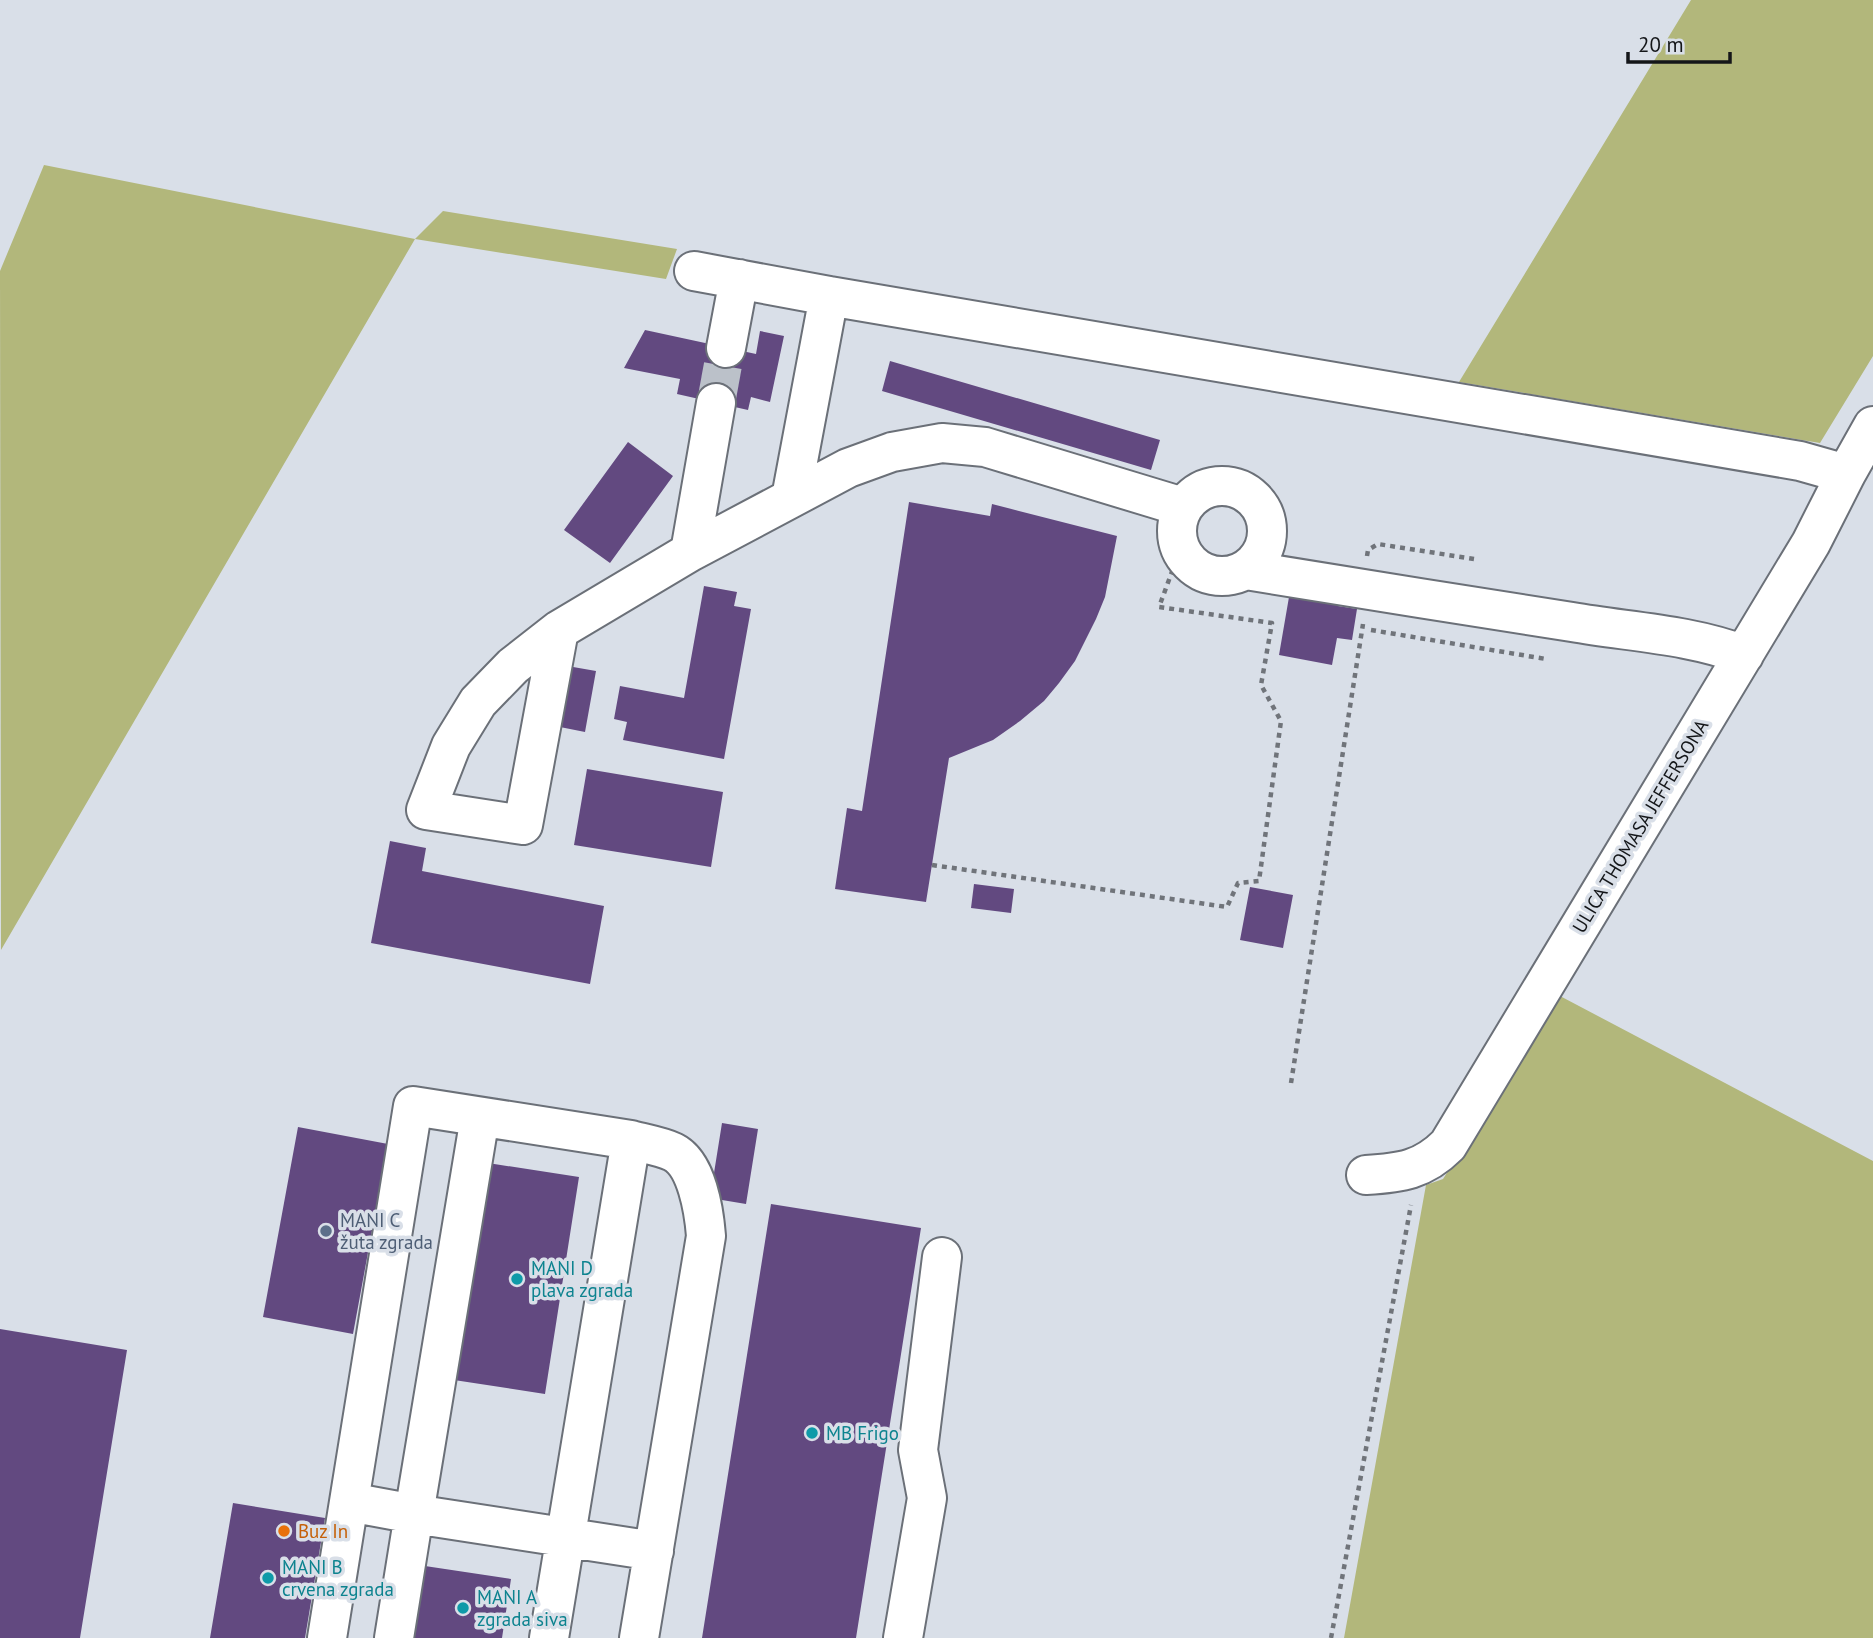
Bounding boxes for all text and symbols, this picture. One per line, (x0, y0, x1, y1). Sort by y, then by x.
scale bar (1628, 21, 1730, 65)
text: 20 m (1638, 31, 1684, 58)
street label: ULICA THOMASA JEFFERSONA (1567, 715, 1713, 937)
place label: MANI C žuta zgrada (340, 1208, 433, 1254)
marker: MANI C žuta zgrada (318, 1223, 334, 1239)
place label: MANI D plava zgrada (531, 1256, 633, 1302)
marker: MANI D plava zgrada (509, 1271, 525, 1287)
place label: MB Frigo (826, 1421, 899, 1445)
marker: MB Frigo (804, 1425, 820, 1441)
place label: Buz In (298, 1519, 348, 1543)
marker: Buz In (276, 1523, 292, 1539)
place label: MANI B crvena zgrada (282, 1555, 394, 1601)
marker: MANI B crvena zgrada (260, 1570, 276, 1586)
place label: MANI A zgrada siva (477, 1585, 568, 1631)
marker: MANI A zgrada siva (455, 1600, 471, 1616)

